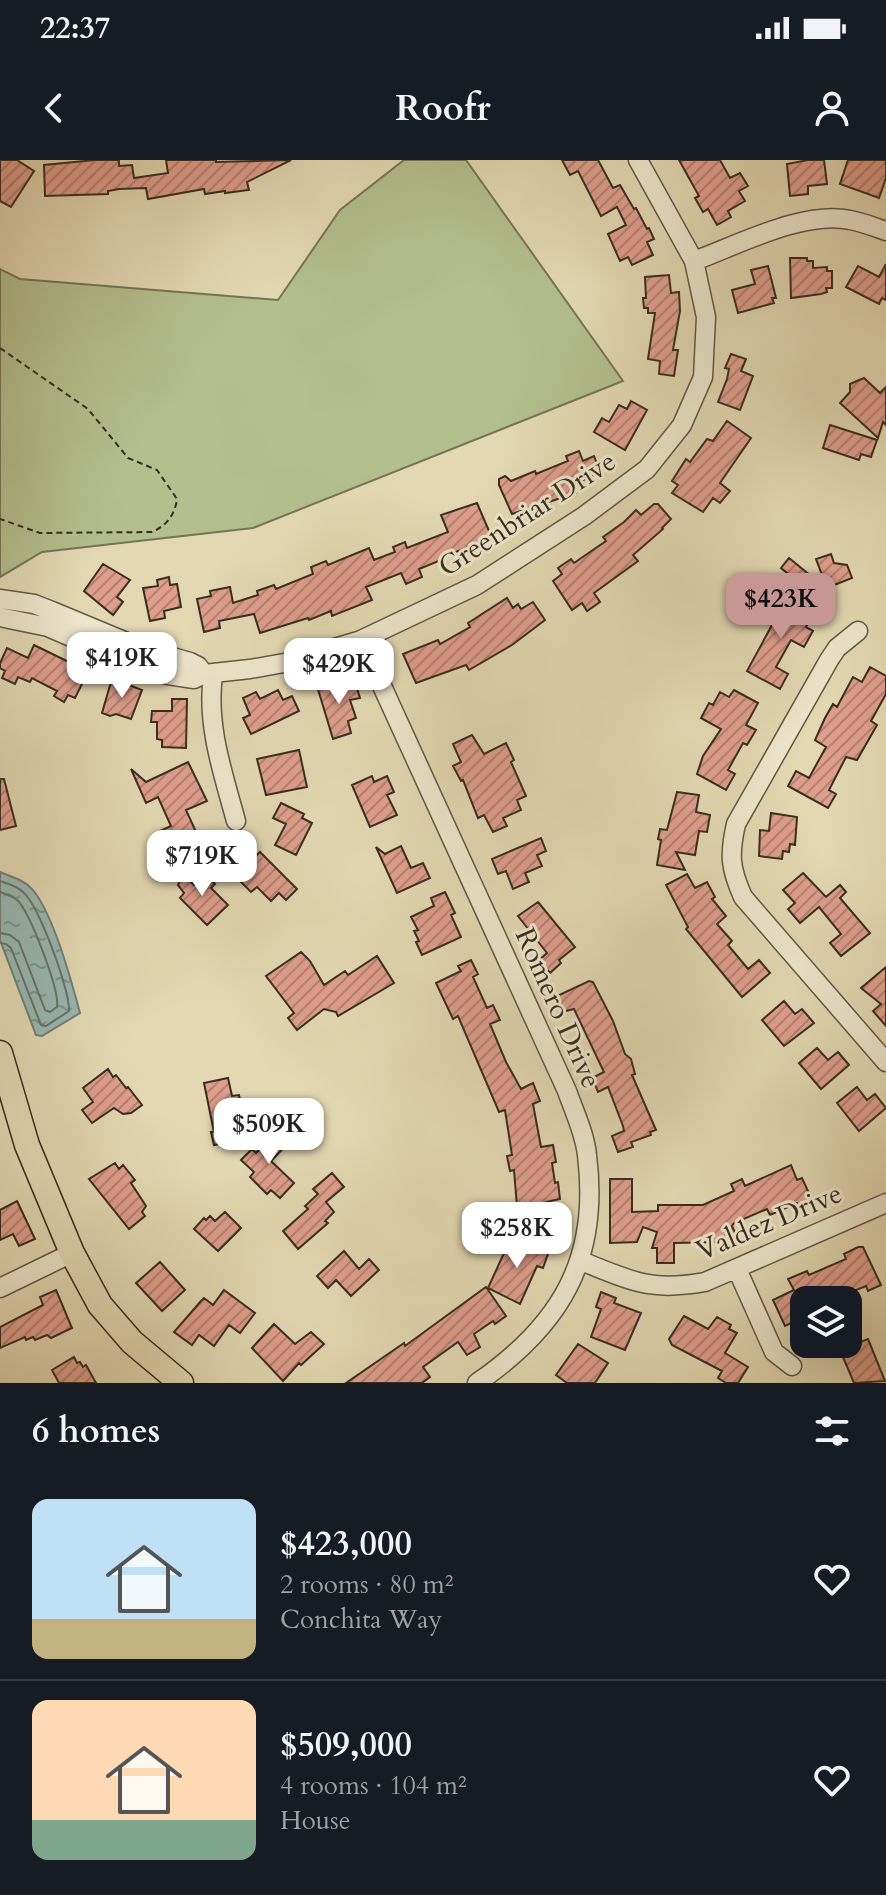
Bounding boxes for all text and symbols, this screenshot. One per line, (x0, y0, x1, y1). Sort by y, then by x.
text: 22:37 (40, 8, 110, 49)
text: Roofr (395, 84, 491, 133)
icon: back (32, 86, 76, 130)
icon: person (810, 86, 854, 130)
street label: Greenbriar Drive (431, 442, 623, 586)
pin: $423K (725, 573, 837, 641)
text: $423K (744, 581, 818, 616)
pin: $419K (66, 632, 178, 700)
pin: $429K (283, 638, 395, 706)
text: $419K (85, 640, 159, 675)
text: $429K (302, 646, 376, 681)
pin: $719K (146, 830, 258, 898)
text: $719K (165, 838, 239, 873)
street label: Romero Drive (506, 922, 610, 1094)
pin: $509K (213, 1098, 325, 1166)
text: $509K (232, 1106, 306, 1141)
street label: Valdez Drive (690, 1174, 848, 1270)
pin: $258K (461, 1202, 573, 1270)
text: $258K (480, 1210, 554, 1245)
map controls (790, 1286, 862, 1358)
button: layers (790, 1286, 862, 1358)
text: 6 homes (32, 1408, 160, 1454)
icon: filters (810, 1409, 854, 1453)
text: $423,000 (280, 1521, 412, 1567)
icon: home (96, 1531, 192, 1627)
icon: heart (810, 1557, 854, 1601)
text: 2 rooms · 80 m² (280, 1567, 453, 1602)
text: Conchita Way (280, 1602, 442, 1637)
text: $509,000 (280, 1722, 412, 1768)
icon: home (96, 1732, 192, 1828)
icon: heart (810, 1758, 854, 1802)
text: 4 rooms · 104 m² (280, 1768, 467, 1803)
text: House (280, 1803, 351, 1838)

